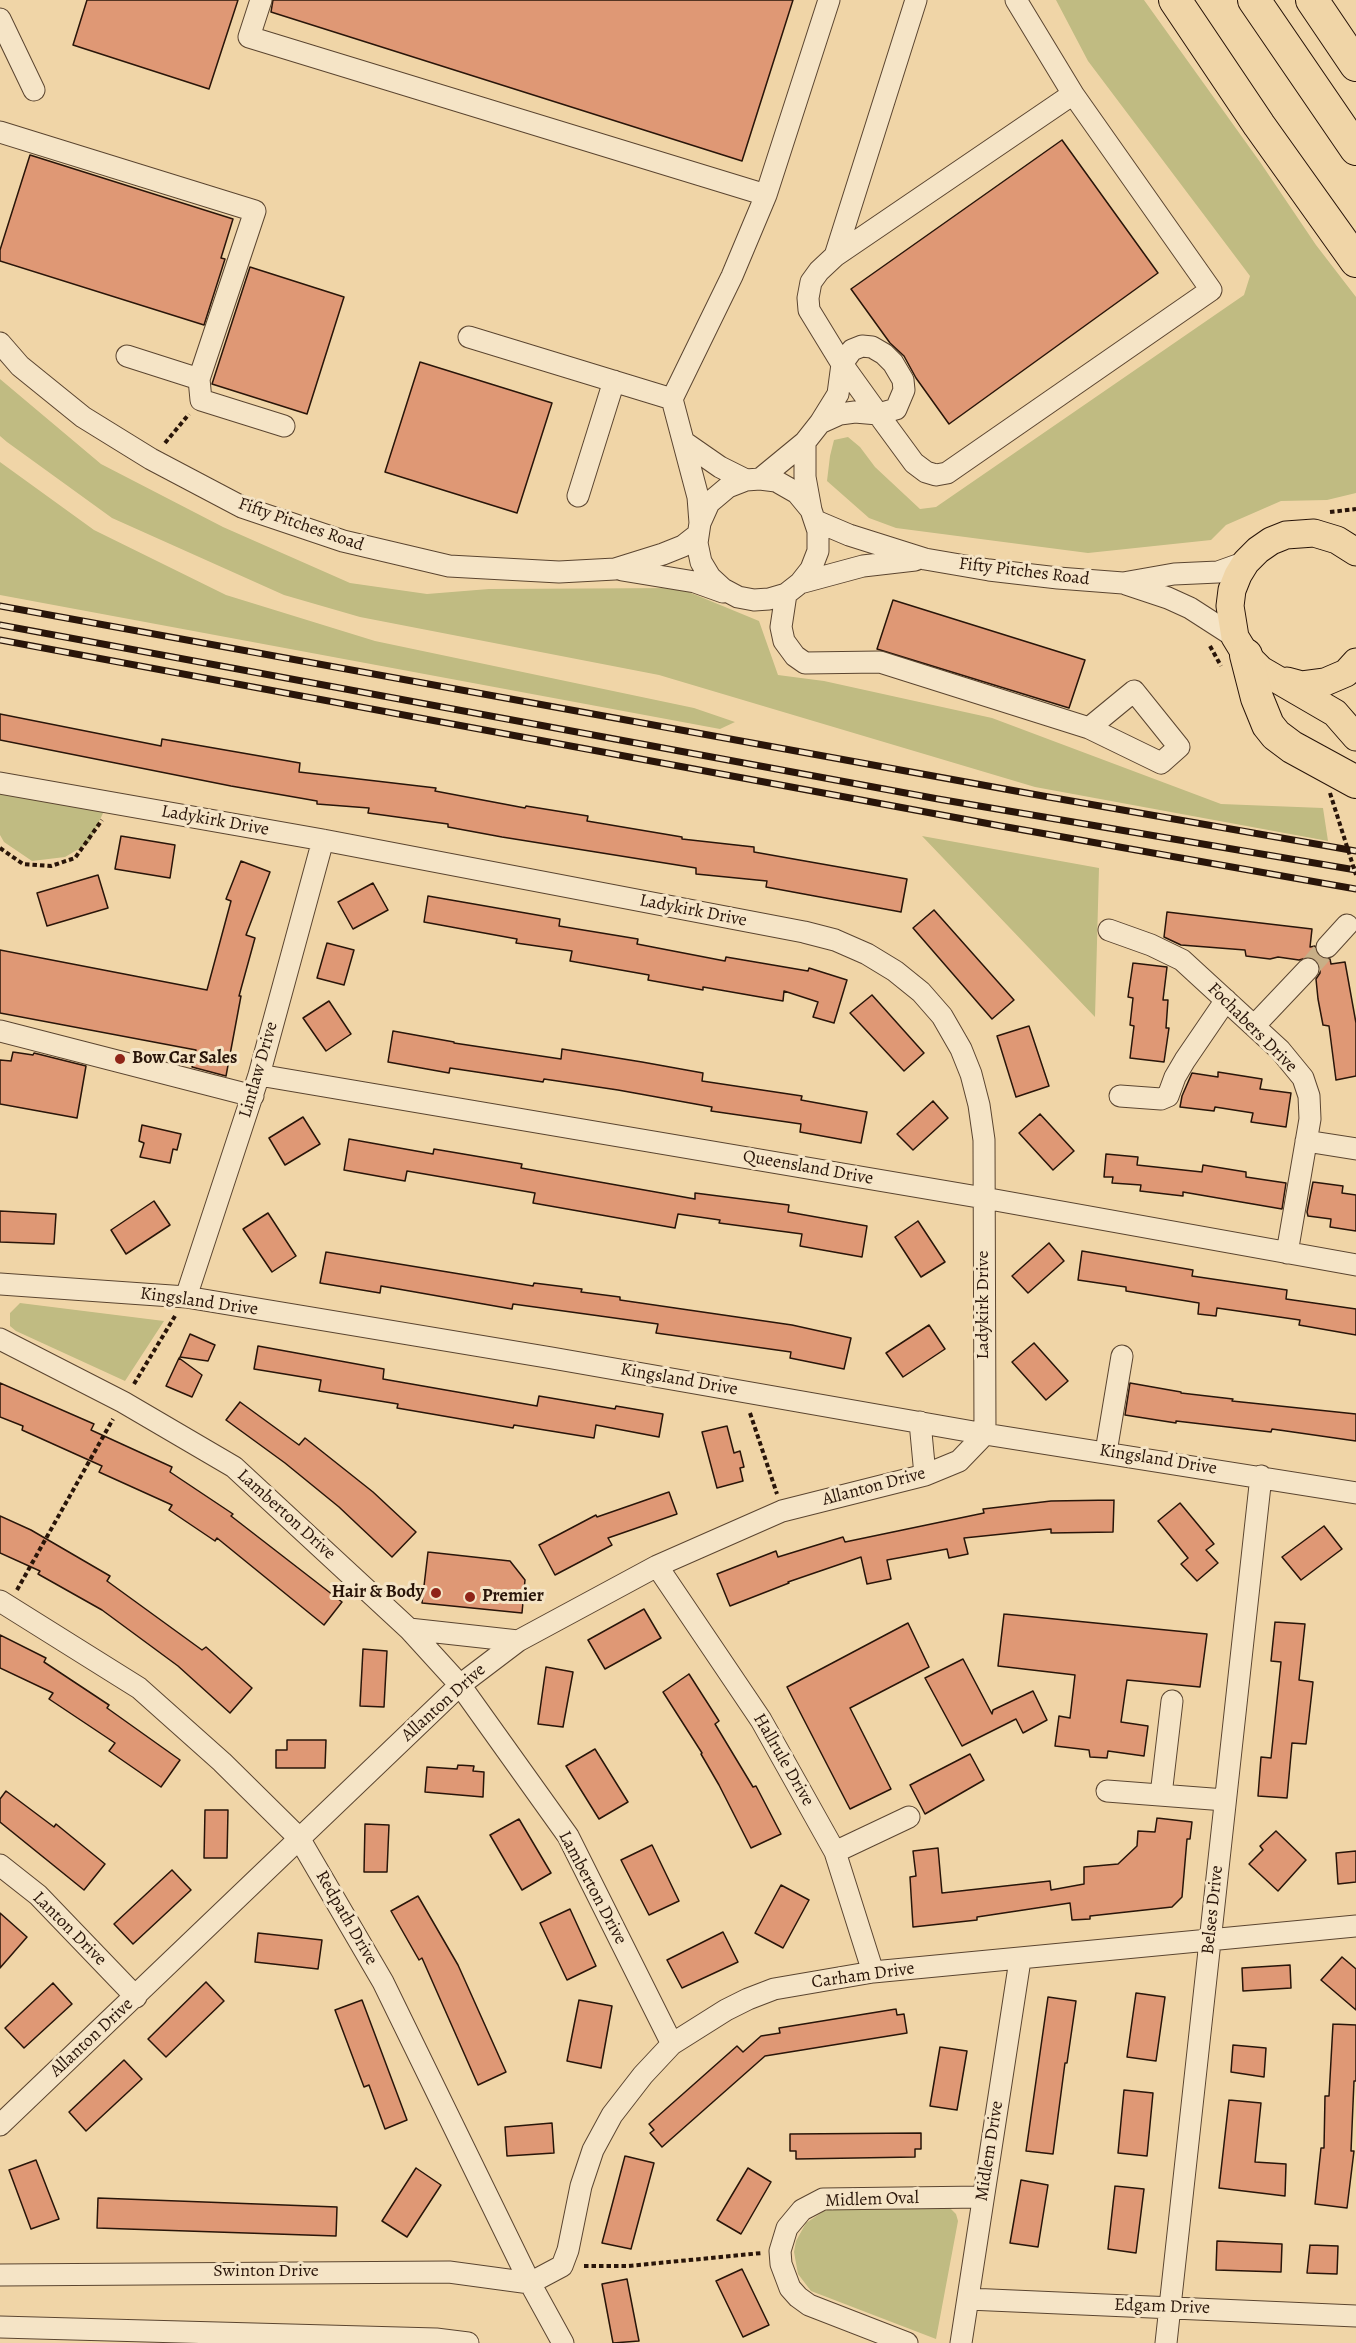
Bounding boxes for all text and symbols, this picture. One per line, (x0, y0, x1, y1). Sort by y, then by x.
street label: Fifty Pitches Road (235, 493, 367, 557)
street label: Fifty Pitches Road (957, 553, 1091, 591)
street label: Ladykirk Drive (159, 801, 271, 841)
street label: Ladykirk Drive (637, 890, 749, 932)
street label: Fochabers Drive (1203, 979, 1301, 1077)
street label: Lintlaw Drive (235, 1019, 283, 1121)
place label: Bow Car Sales (132, 1048, 237, 1070)
marker: Bow Car Sales (113, 1052, 127, 1066)
street label: Queensland Drive (741, 1146, 875, 1190)
street label: Ladykirk Drive (973, 1250, 995, 1360)
street label: Kingsland Drive (139, 1283, 259, 1321)
street label: Kingsland Drive (619, 1359, 739, 1401)
street label: Kingsland Drive (1098, 1440, 1218, 1480)
street label: Allanton Drive (820, 1463, 928, 1511)
street label: Lamberton Drive (232, 1465, 340, 1565)
place label: Hair & Body (332, 1582, 424, 1604)
marker: Hair & Body (429, 1586, 443, 1600)
place label: Premier (482, 1586, 544, 1608)
marker: Premier (463, 1590, 477, 1604)
street label: Allanton Drive (397, 1660, 491, 1746)
street label: Hallrule Drive (748, 1710, 818, 1810)
street label: Lamberton Drive (553, 1828, 631, 1948)
street label: Belses Drive (1198, 1864, 1228, 1956)
street label: Redpath Drive (310, 1867, 382, 1969)
street label: Lanton Drive (27, 1887, 111, 1971)
street label: Carham Drive (810, 1958, 916, 1994)
street label: Allanton Drive (46, 1994, 138, 2082)
street label: Midlem Drive (971, 2099, 1009, 2203)
street label: Midlem Oval (825, 2188, 919, 2212)
street label: Swinton Drive (213, 2261, 319, 2283)
street label: Edgam Drive (1114, 2295, 1210, 2319)

